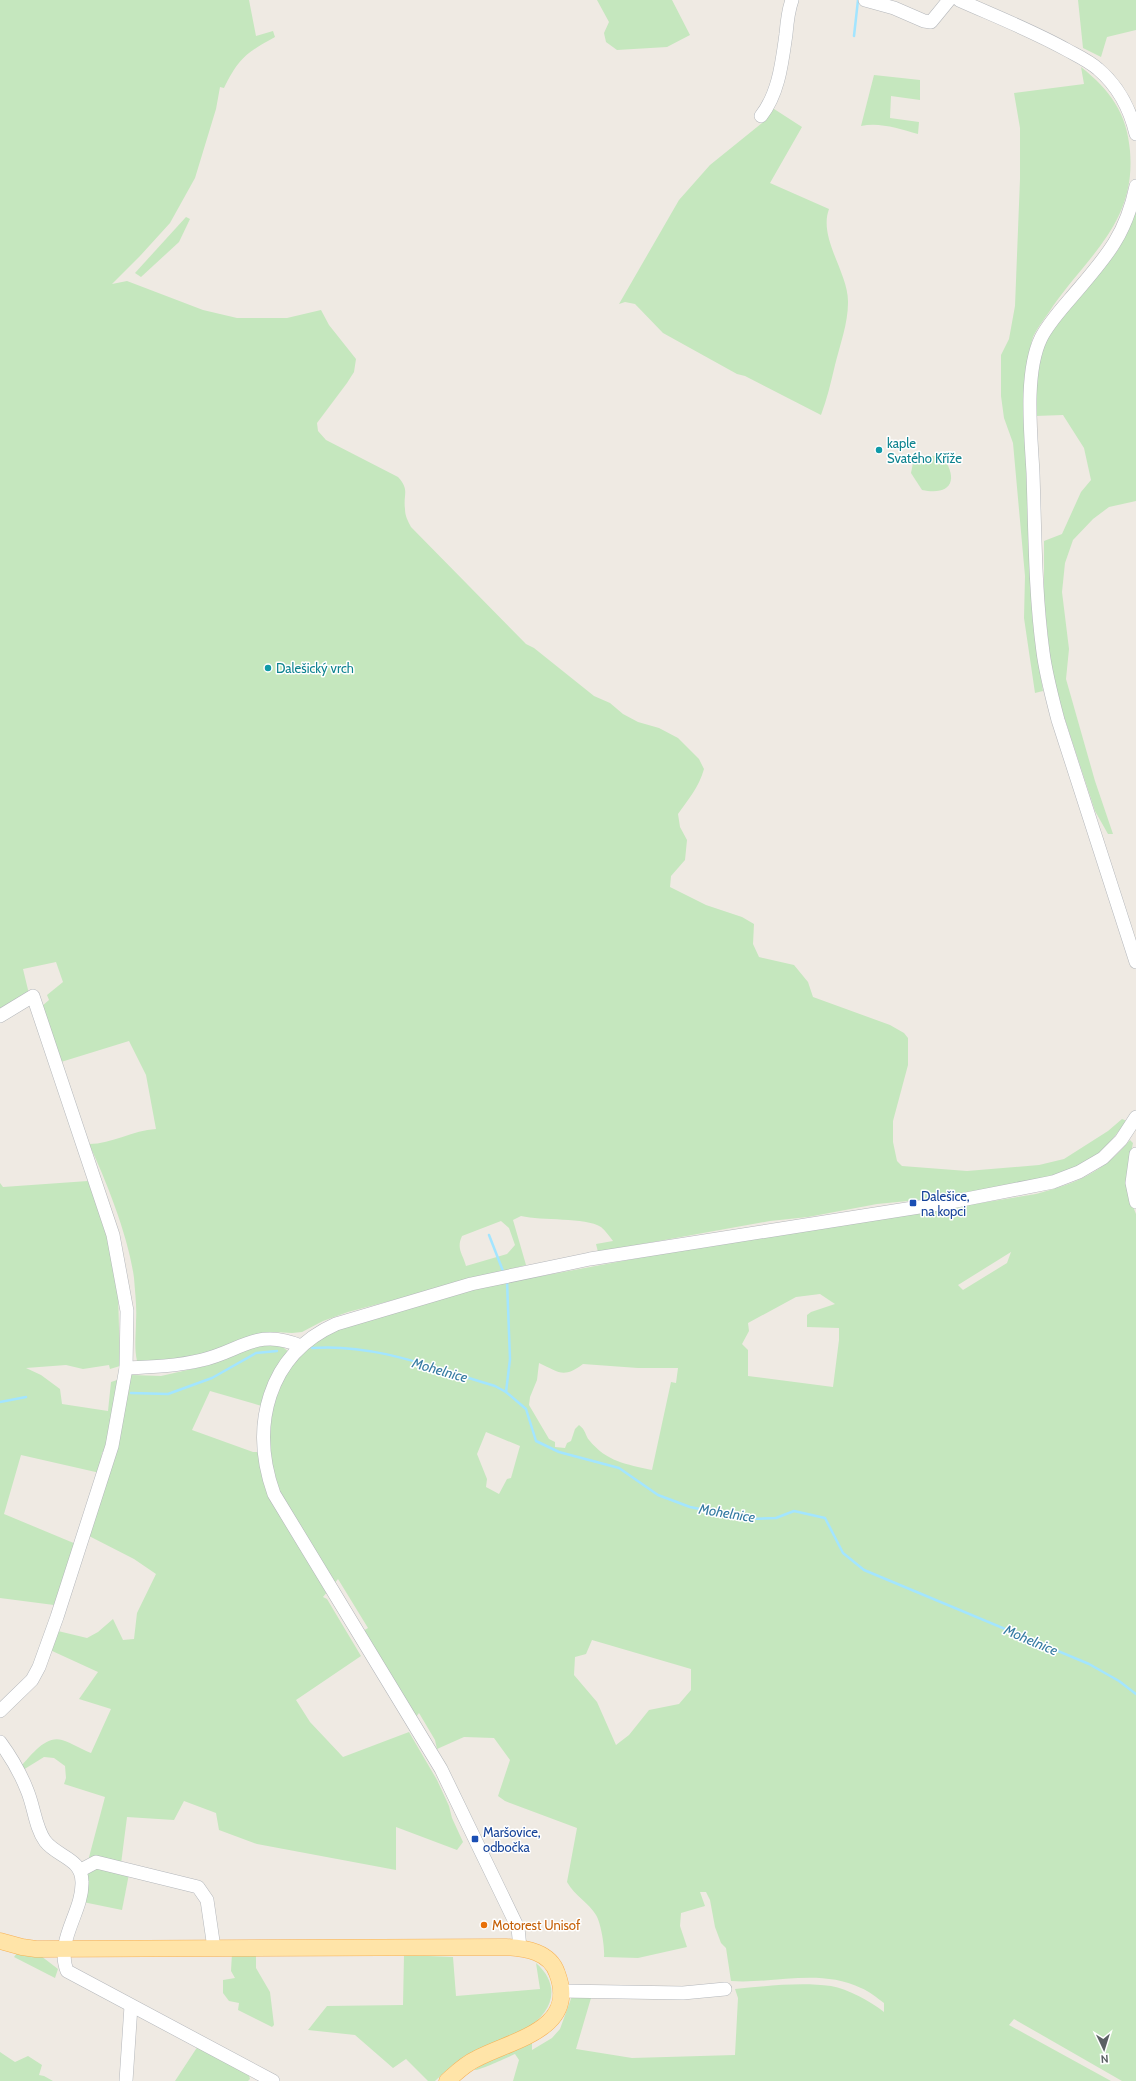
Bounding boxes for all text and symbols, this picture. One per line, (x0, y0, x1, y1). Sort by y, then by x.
place label: kaple Svatého Kříže (887, 435, 962, 466)
marker: kaple Svatého Kříže (874, 445, 884, 455)
place label: Dalešický vrch (276, 660, 354, 676)
marker: Dalešický vrch (263, 663, 273, 673)
place label: Dalešice, na kopci (921, 1188, 970, 1219)
marker: Dalešice, na kopci (908, 1198, 918, 1208)
water label: Mohelnice (409, 1353, 470, 1387)
water label: Mohelnice (697, 1500, 757, 1526)
water label: Mohelnice (1000, 1620, 1061, 1660)
place label: Maršovice, odbočka (483, 1824, 541, 1855)
marker: Maršovice, odbočka (470, 1834, 480, 1844)
place label: Motorest Unisof (492, 1917, 581, 1933)
marker: Motorest Unisof (479, 1920, 489, 1930)
north arrow (1084, 2029, 1124, 2069)
text: N (1100, 2052, 1109, 2066)

